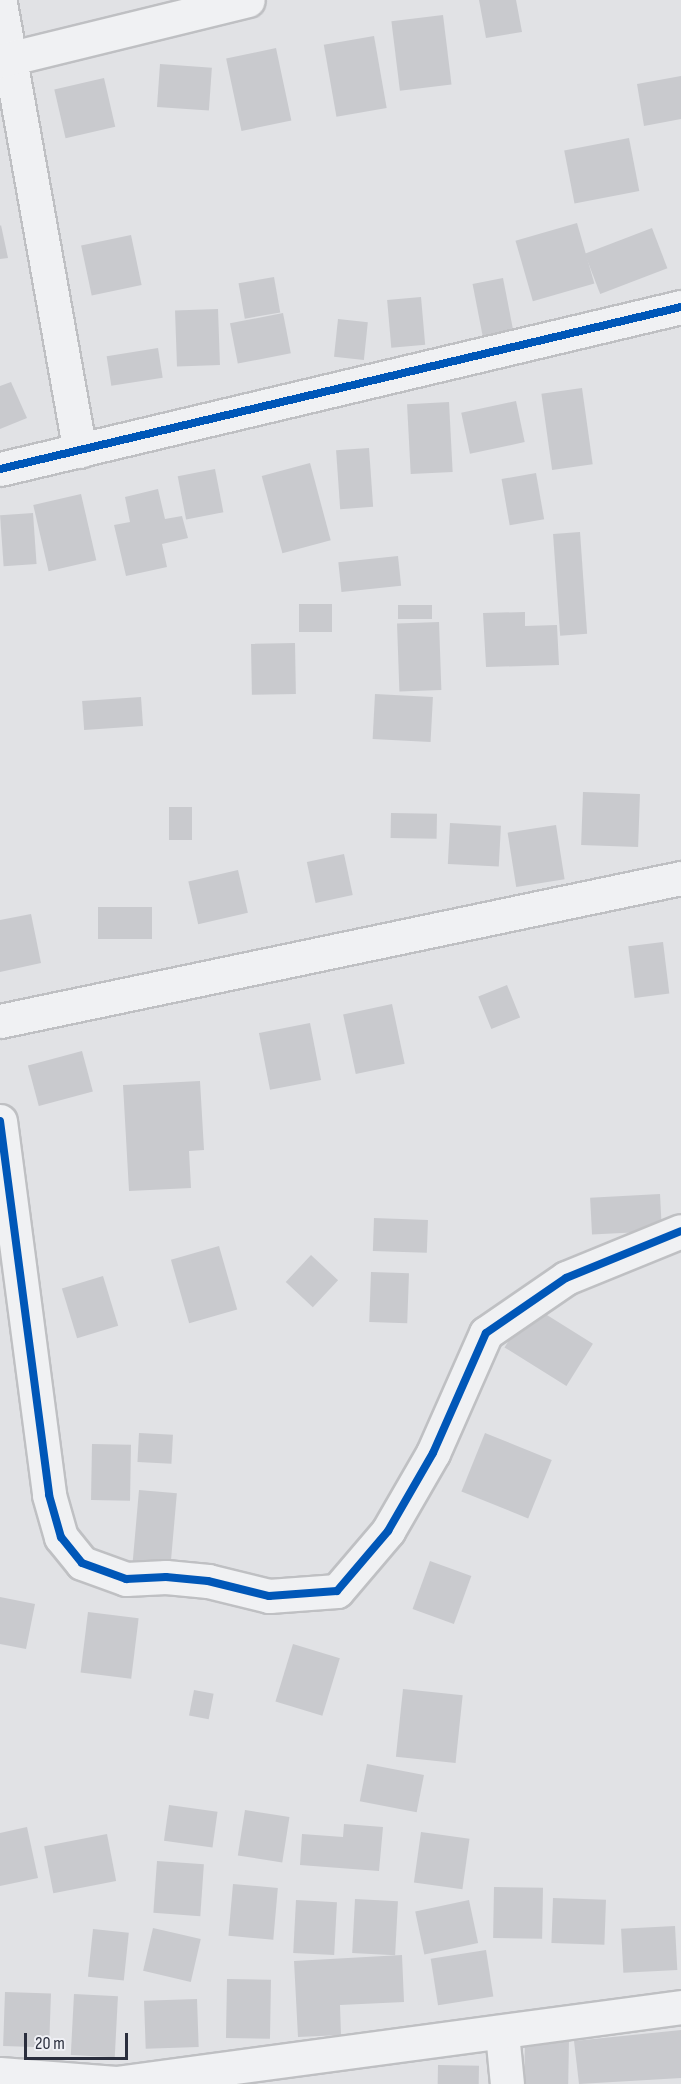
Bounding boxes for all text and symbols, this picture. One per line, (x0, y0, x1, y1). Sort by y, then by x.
scale bar (27, 2021, 130, 2059)
text: 20 m (35, 2033, 65, 2054)

